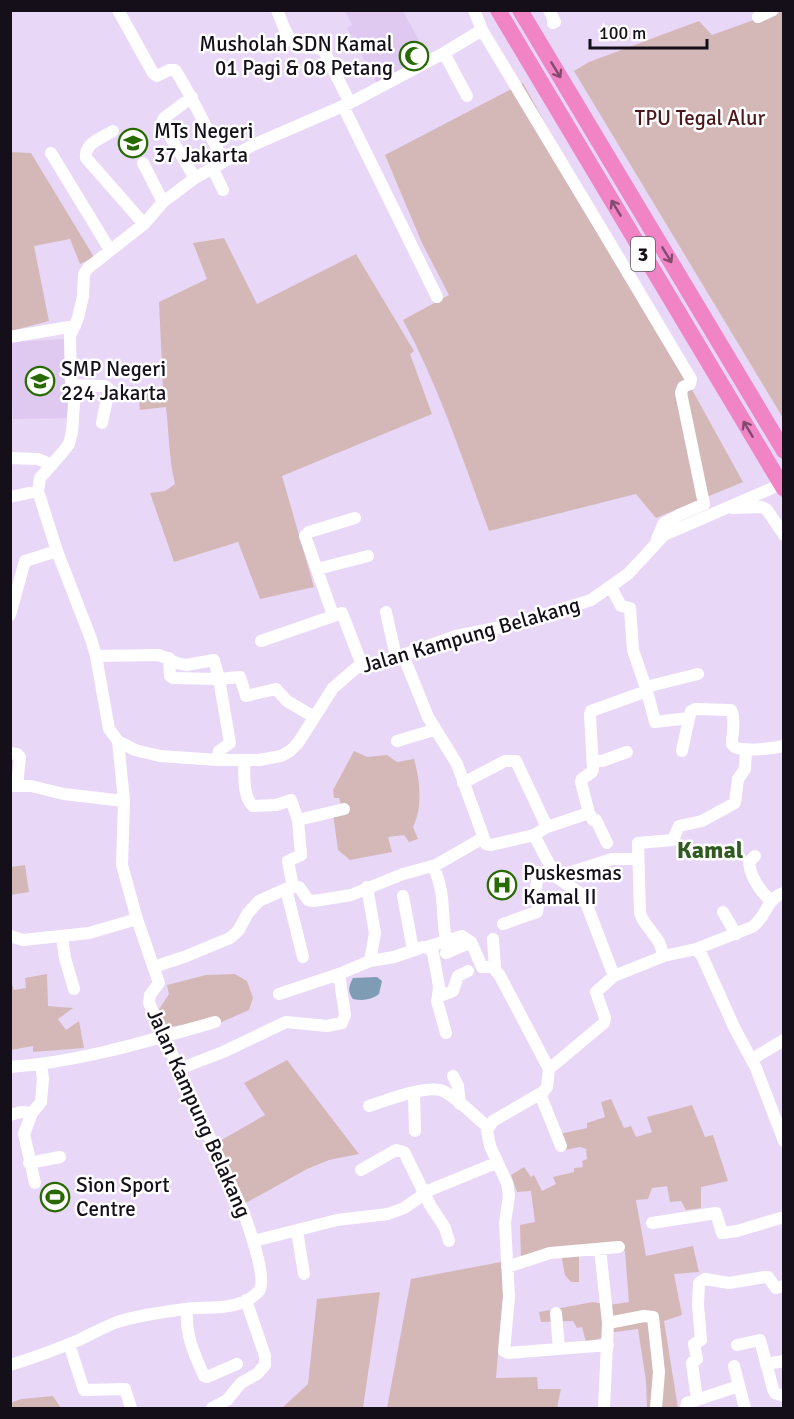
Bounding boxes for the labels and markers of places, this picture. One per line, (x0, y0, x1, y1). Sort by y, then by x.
place label: Musholah SDN Kamal 01 Pagi & 08 Petang (199, 31, 393, 81)
mosque icon: Musholah SDN Kamal 01 Pagi & 08 Petang (398, 40, 430, 72)
place label: MTs Negeri 37 Jakarta (154, 118, 253, 168)
school or university icon: MTs Negeri 37 Jakarta (117, 127, 149, 159)
place label: SMP Negeri 224 Jakarta (61, 356, 167, 406)
school or university icon: SMP Negeri 224 Jakarta (24, 365, 56, 397)
place label: Puskesmas Kamal II (523, 860, 622, 910)
hospital icon: Puskesmas Kamal II (486, 869, 518, 901)
place label: Sion Sport Centre (76, 1172, 170, 1222)
sports icon: Sion Sport Centre (39, 1181, 71, 1213)

